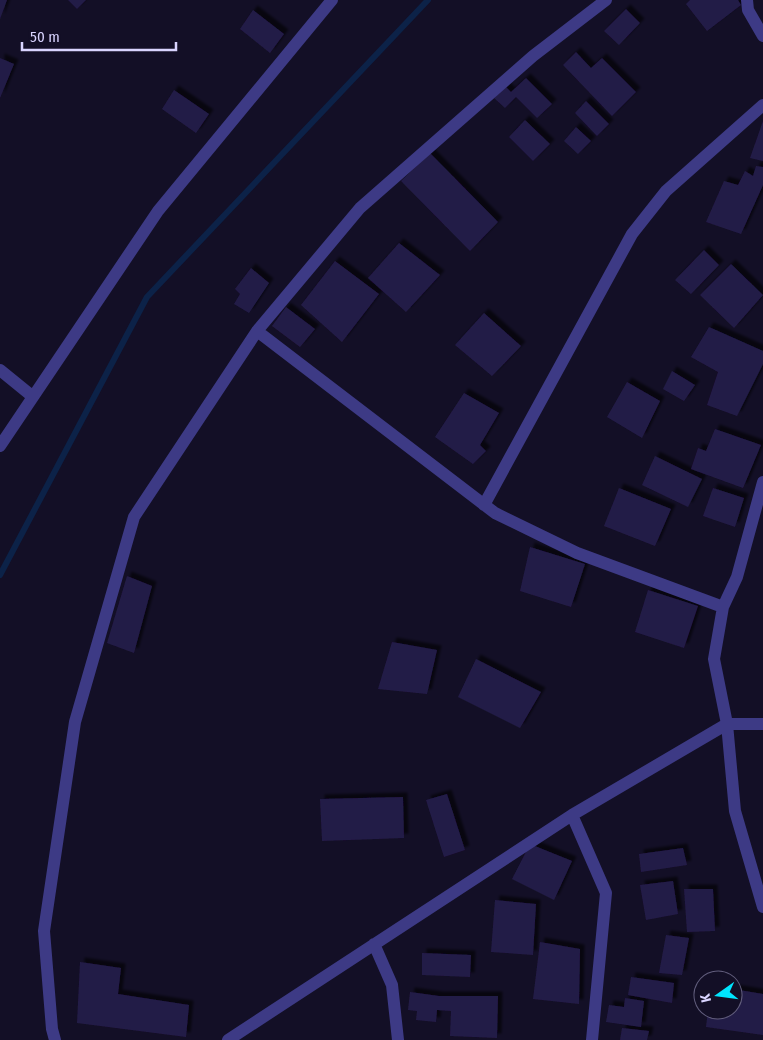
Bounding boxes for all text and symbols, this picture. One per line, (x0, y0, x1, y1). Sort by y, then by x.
scale bar (22, 20, 176, 52)
text: 50 m (30, 28, 60, 46)
north arrow (693, 970, 743, 1020)
text: K (696, 991, 715, 1004)

